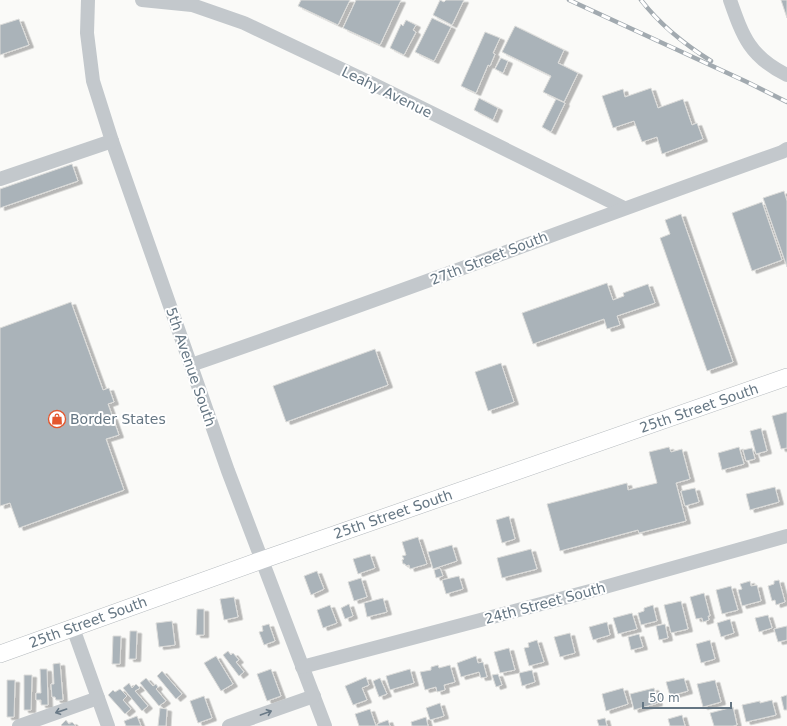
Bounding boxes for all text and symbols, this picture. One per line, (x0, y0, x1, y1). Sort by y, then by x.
street label: Leahy Avenue (339, 63, 435, 121)
street label: 27th Street South (428, 228, 550, 288)
street label: 5th Avenue South (163, 305, 219, 429)
street label: 25th Street South (638, 380, 760, 436)
shop icon: Border States (47, 409, 67, 429)
place label: Border States (70, 411, 166, 427)
street label: 25th Street South (332, 486, 454, 542)
street label: 24th Street South (483, 579, 607, 627)
street label: 25th Street South (27, 593, 149, 651)
scale bar (643, 684, 731, 710)
text: 50 m (649, 691, 680, 705)
one-way arrow (55, 708, 67, 716)
one-way arrow (260, 709, 273, 716)

